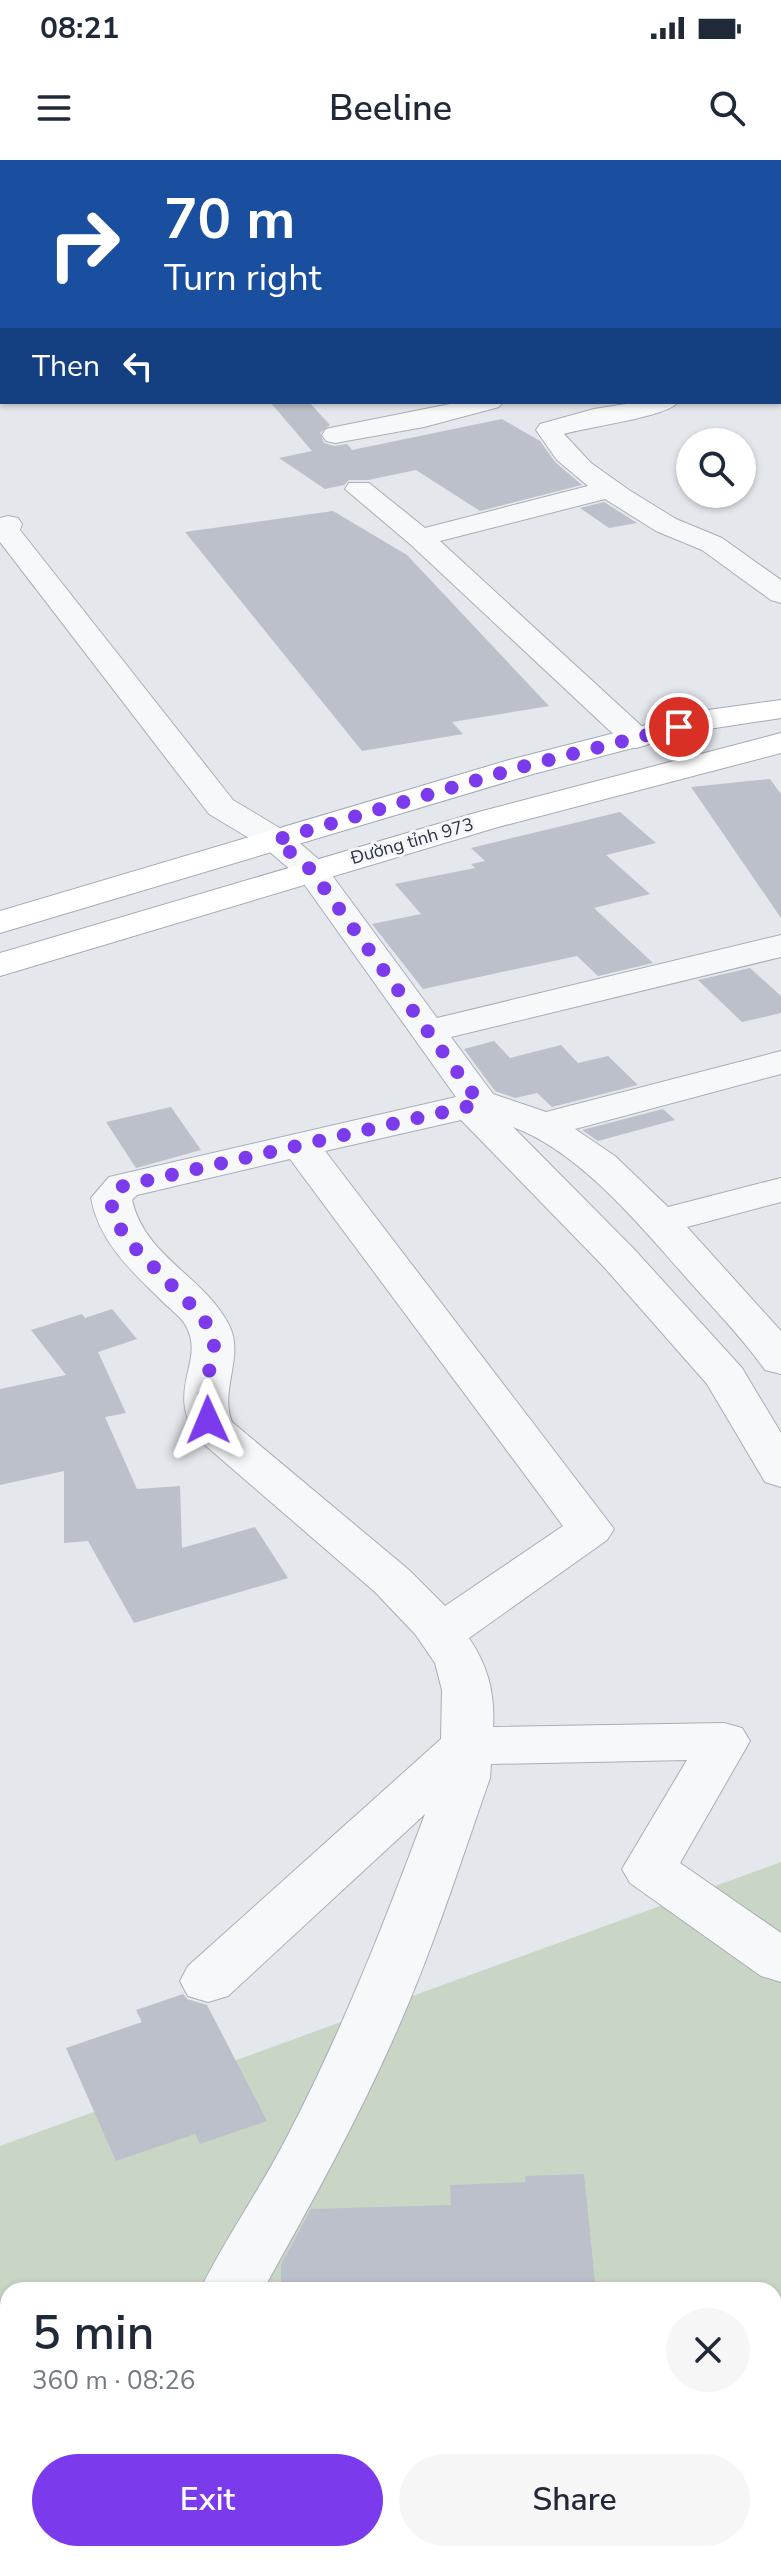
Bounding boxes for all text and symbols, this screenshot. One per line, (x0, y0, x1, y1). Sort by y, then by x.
text: 08:21 (40, 8, 119, 49)
text: Beeline (329, 84, 452, 133)
icon: menu (32, 86, 76, 130)
icon: search (705, 86, 749, 130)
text: 70 m (164, 181, 295, 258)
icon: right (32, 192, 136, 296)
text: Turn right (164, 254, 321, 303)
icon: left (116, 344, 160, 388)
text: Then (32, 346, 100, 387)
map controls (676, 428, 756, 508)
button: search (676, 428, 756, 508)
pin (645, 693, 713, 761)
icon: arrive (657, 705, 701, 749)
street label: Đường tỉnh 973 (347, 812, 476, 870)
position arrow (166, 1378, 250, 1462)
text: 5 min (32, 2300, 154, 2366)
button: close (666, 2308, 750, 2392)
text: 360 m · 08:26 (32, 2363, 195, 2398)
button: Exit (32, 2454, 383, 2546)
button: Share (399, 2454, 750, 2546)

